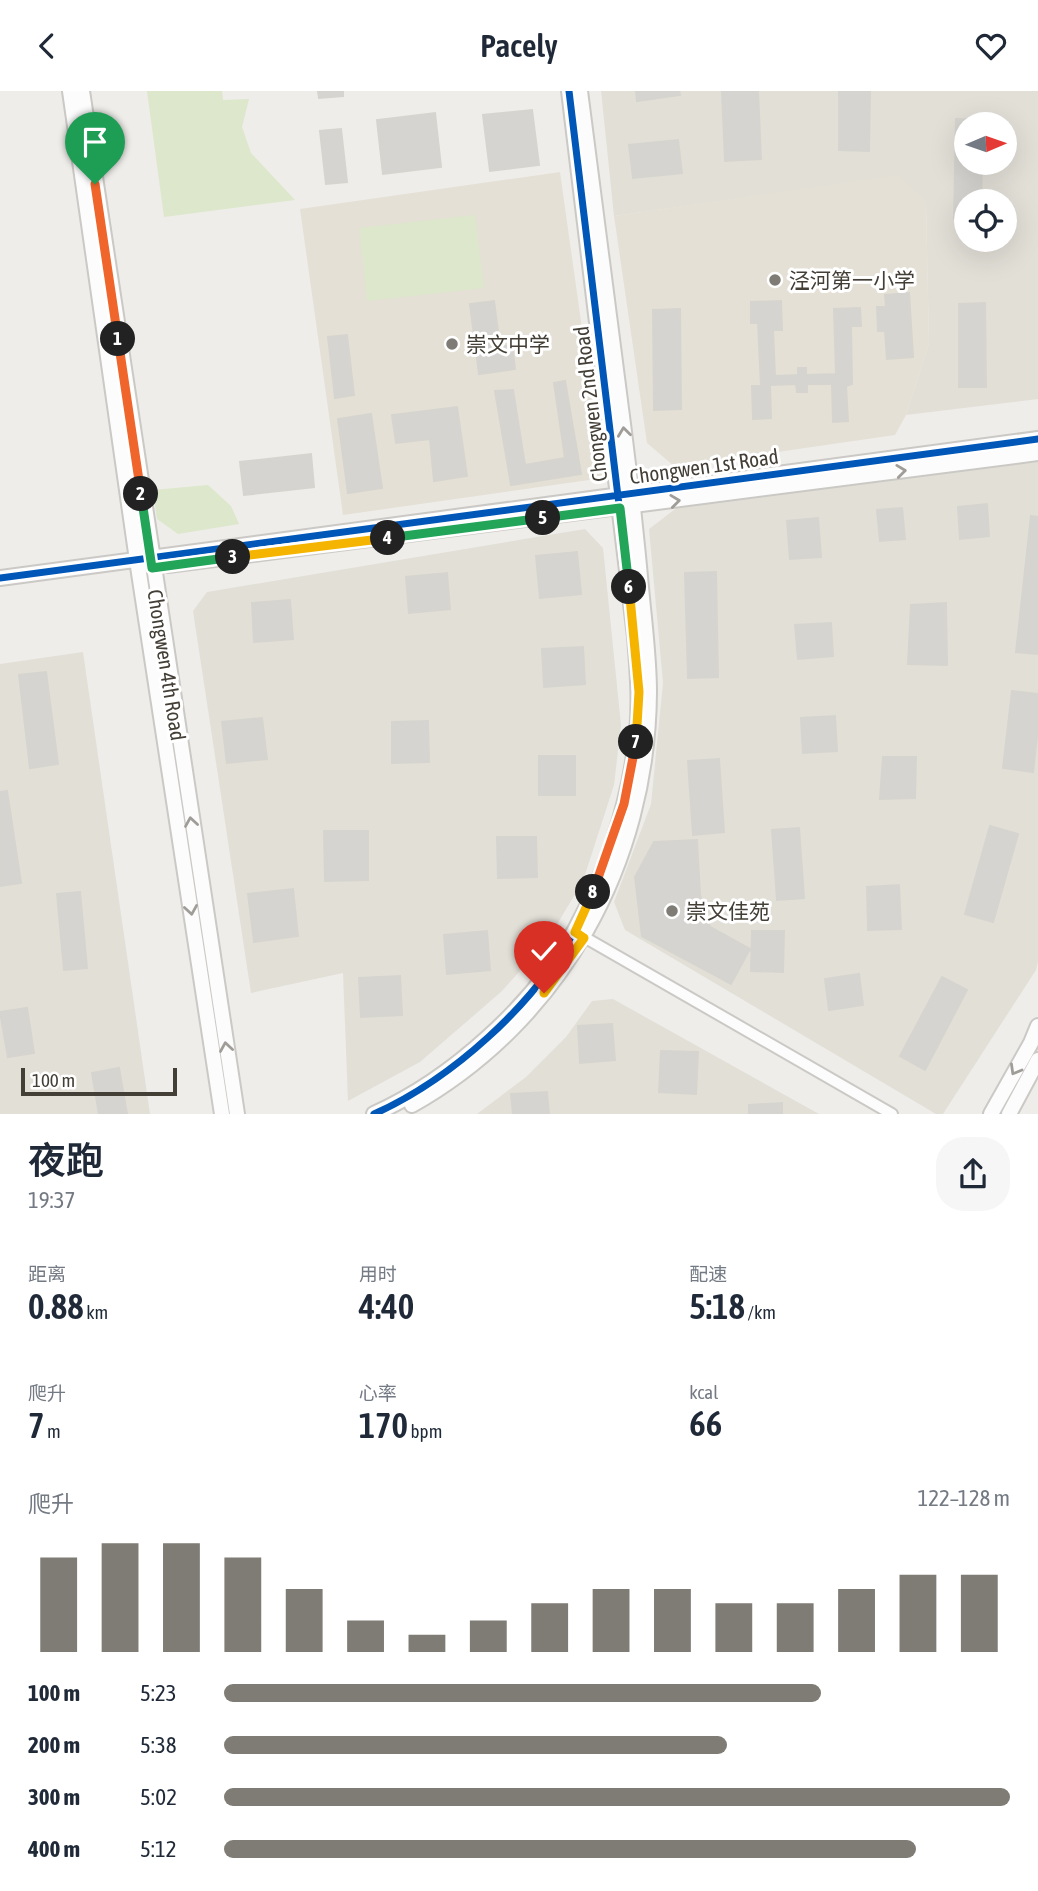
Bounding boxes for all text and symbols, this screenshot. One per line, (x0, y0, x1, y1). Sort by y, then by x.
icon: back (28, 27, 66, 65)
text: Pacely (480, 27, 558, 64)
icon: heart (972, 27, 1010, 65)
pin (65, 112, 125, 184)
north arrow (954, 112, 1017, 175)
map controls (954, 112, 1017, 252)
icon: arrive (76, 123, 114, 161)
button: locate (954, 189, 1017, 252)
place label: 泾河第一小学 (789, 268, 915, 292)
marker: 泾河第一小学 (767, 272, 783, 288)
pin: 1 (100, 321, 136, 357)
street label: Chongwen 2nd Road (569, 325, 611, 483)
text: 1 (113, 327, 122, 349)
place label: 崇文中学 (466, 332, 550, 356)
marker: 崇文中学 (444, 336, 460, 352)
one-way arrow (616, 427, 631, 438)
street label: Chongwen 1st Road (628, 444, 780, 488)
one-way arrow (895, 464, 907, 479)
pin: 2 (124, 477, 158, 511)
text: 2 (136, 482, 145, 504)
one-way arrow (669, 494, 681, 509)
pin: 5 (526, 501, 560, 535)
text: 5 (538, 506, 547, 528)
pin: 4 (370, 521, 406, 555)
text: 4 (383, 526, 392, 548)
pin: 3 (216, 539, 250, 575)
text: 3 (228, 545, 237, 567)
pin: 6 (612, 569, 646, 605)
text: 6 (624, 575, 633, 597)
street label: Chongwen 4th Road (143, 588, 191, 742)
pin: 7 (618, 725, 654, 759)
text: 7 (631, 730, 640, 752)
one-way arrow (184, 816, 199, 828)
pin: 8 (576, 875, 610, 909)
text: 8 (588, 880, 597, 902)
place label: 崇文佳苑 (686, 899, 770, 923)
marker: 崇文佳苑 (664, 903, 680, 919)
one-way arrow (183, 904, 198, 916)
pin (514, 921, 574, 993)
icon: check (525, 932, 563, 970)
one-way arrow (219, 1041, 234, 1052)
one-way arrow (1011, 1063, 1024, 1076)
scale bar (21, 1065, 177, 1097)
text: 100 m (32, 1069, 75, 1091)
button: share (936, 1137, 1010, 1211)
text: 夜跑 (28, 1139, 104, 1182)
text: 19:37 (28, 1187, 75, 1213)
text: 距离 (28, 1263, 66, 1285)
text: 用时 (359, 1263, 397, 1285)
text: 配速 (689, 1263, 727, 1285)
text: 0.88 (28, 1286, 84, 1326)
text: 4:40 (359, 1286, 414, 1326)
text: 5:18 (689, 1286, 745, 1326)
text: km (84, 1301, 108, 1323)
text: /km (745, 1301, 776, 1323)
text: kcal (689, 1381, 718, 1403)
text: 爬升 (28, 1382, 66, 1404)
text: 心率 (359, 1382, 397, 1404)
text: 66 (689, 1403, 722, 1443)
text: 7 (28, 1405, 44, 1445)
text: 170 (359, 1405, 408, 1445)
text: m (44, 1420, 61, 1442)
text: bpm (408, 1420, 442, 1442)
text: 122–128 m (917, 1485, 1010, 1511)
text: 爬升 (28, 1491, 74, 1517)
text: 100 m (28, 1680, 80, 1706)
text: 5:23 (140, 1680, 177, 1706)
text: 200 m (28, 1732, 80, 1758)
text: 5:38 (140, 1732, 177, 1758)
text: 300 m (28, 1784, 80, 1810)
text: 5:02 (140, 1784, 177, 1810)
text: 400 m (28, 1836, 80, 1862)
text: 5:12 (140, 1836, 177, 1862)

